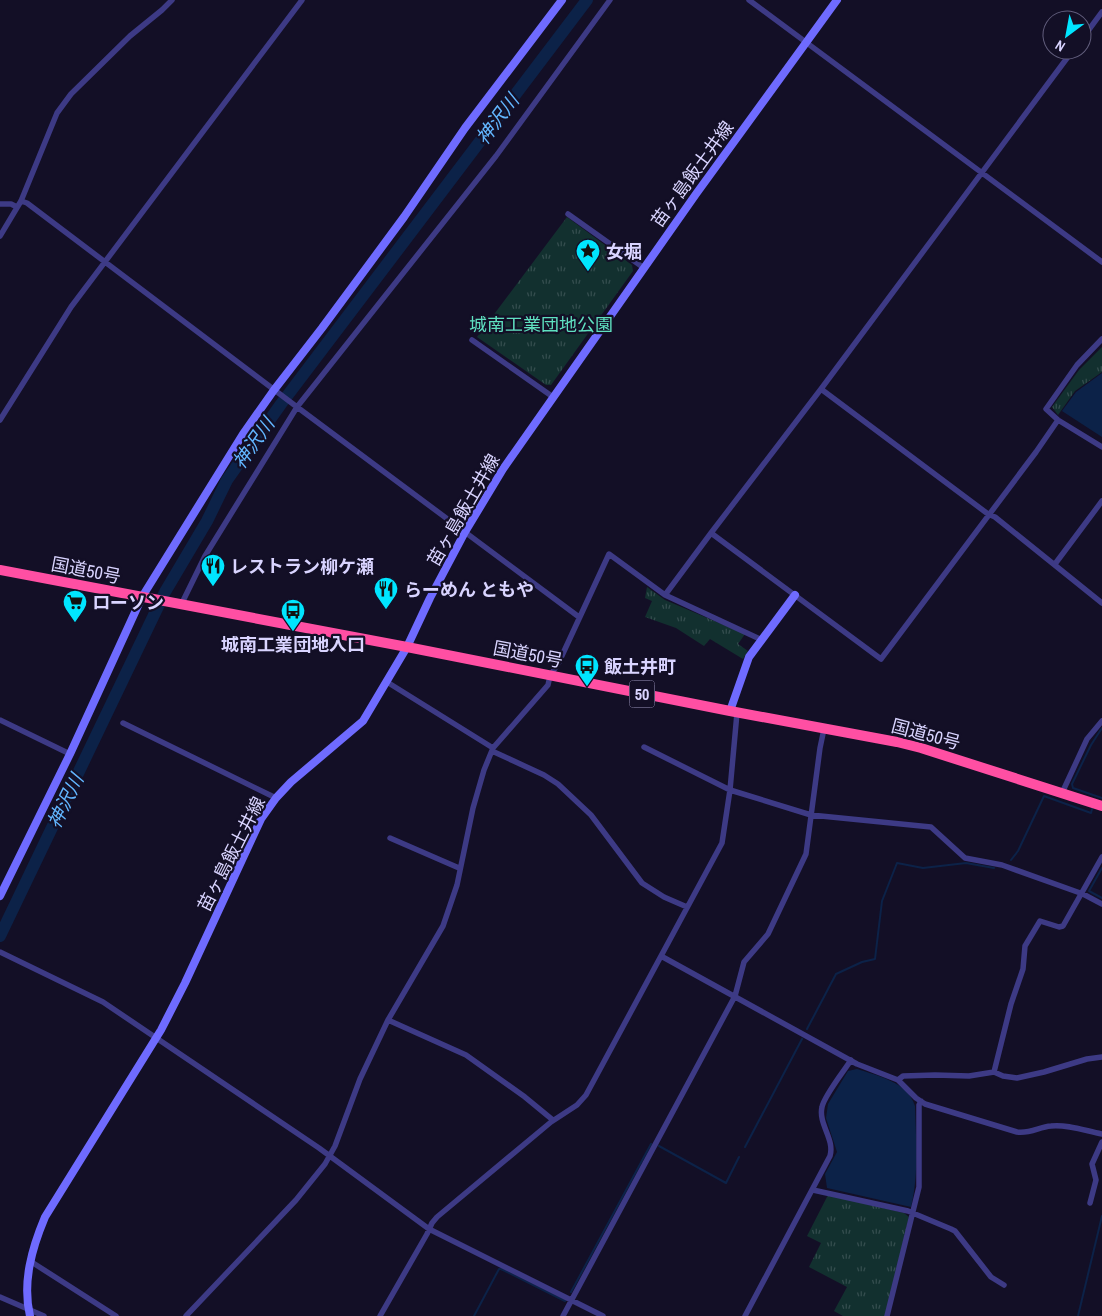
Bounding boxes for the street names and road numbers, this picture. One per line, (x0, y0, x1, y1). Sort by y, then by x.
street label: 苗ヶ島飯土井線 (645, 116, 739, 232)
street label: 苗ヶ島飯土井線 (421, 449, 505, 571)
street label: 国道50号 (49, 551, 123, 589)
street label: 国道50号 (491, 635, 565, 673)
road number: 50 (630, 681, 654, 708)
street label: 国道50号 (889, 713, 963, 755)
street label: 苗ヶ島飯土井線 (191, 792, 271, 916)

